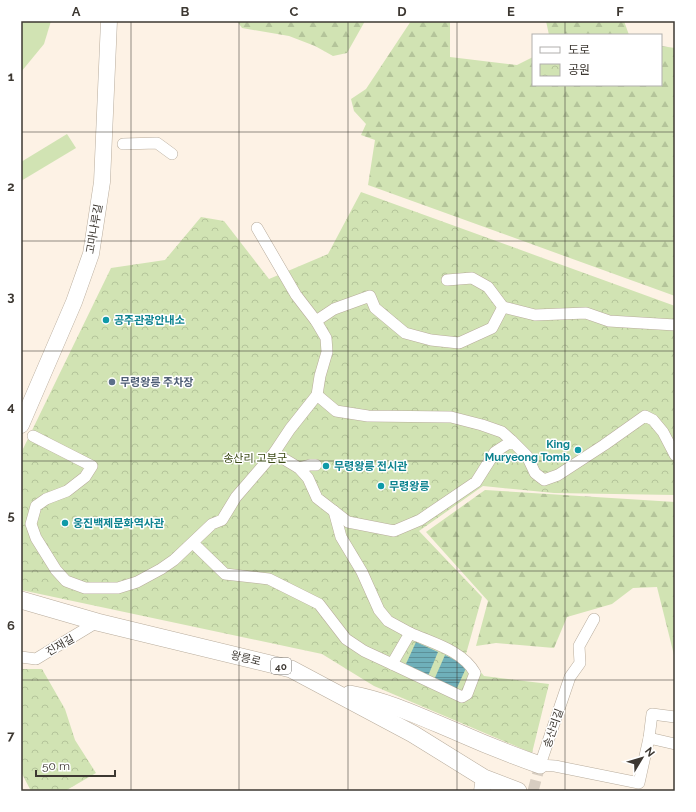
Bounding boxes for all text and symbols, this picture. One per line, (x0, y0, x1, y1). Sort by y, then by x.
text: A (72, 4, 81, 19)
text: B (181, 4, 190, 19)
text: C (290, 4, 299, 19)
text: D (397, 4, 407, 19)
text: E (507, 4, 515, 19)
text: F (616, 4, 624, 19)
legend (532, 34, 662, 86)
text: 도로 (568, 43, 590, 57)
text: 공원 (568, 63, 590, 77)
text: 1 (8, 69, 15, 84)
text: 2 (7, 179, 15, 194)
street label: 고마나루길 (84, 203, 105, 255)
text: 3 (7, 289, 15, 304)
place label: 공주관광안내소 (114, 314, 185, 327)
marker: 공주관광안내소 (101, 315, 111, 325)
place label: 무령왕릉 주차장 (120, 376, 193, 389)
marker: 무령왕릉 주차장 (107, 377, 117, 387)
text: 4 (7, 399, 15, 414)
place label: King Muryeong Tomb (485, 438, 570, 464)
marker: King Muryeong Tomb (573, 445, 583, 455)
park label: 송산리 고분군 (223, 452, 287, 465)
place label: 무령왕릉 전시관 (334, 460, 407, 473)
marker: 무령왕릉 전시관 (321, 461, 331, 471)
place label: 무령왕릉 (389, 480, 429, 493)
marker: 무령왕릉 (376, 481, 386, 491)
text: 5 (7, 508, 15, 523)
place label: 웅진백제문화역사관 (73, 517, 164, 530)
marker: 웅진백제문화역사관 (60, 518, 70, 528)
text: 6 (7, 618, 15, 633)
street label: 진재길 (44, 632, 77, 659)
street label: 왕릉로 (230, 649, 262, 668)
road number: 40 (271, 658, 291, 674)
street label: 송산리길 (541, 707, 566, 749)
text: 7 (7, 728, 15, 743)
north arrow (622, 738, 662, 778)
text: N (642, 745, 657, 759)
scale bar (36, 752, 115, 778)
text: 50 m (42, 759, 70, 773)

